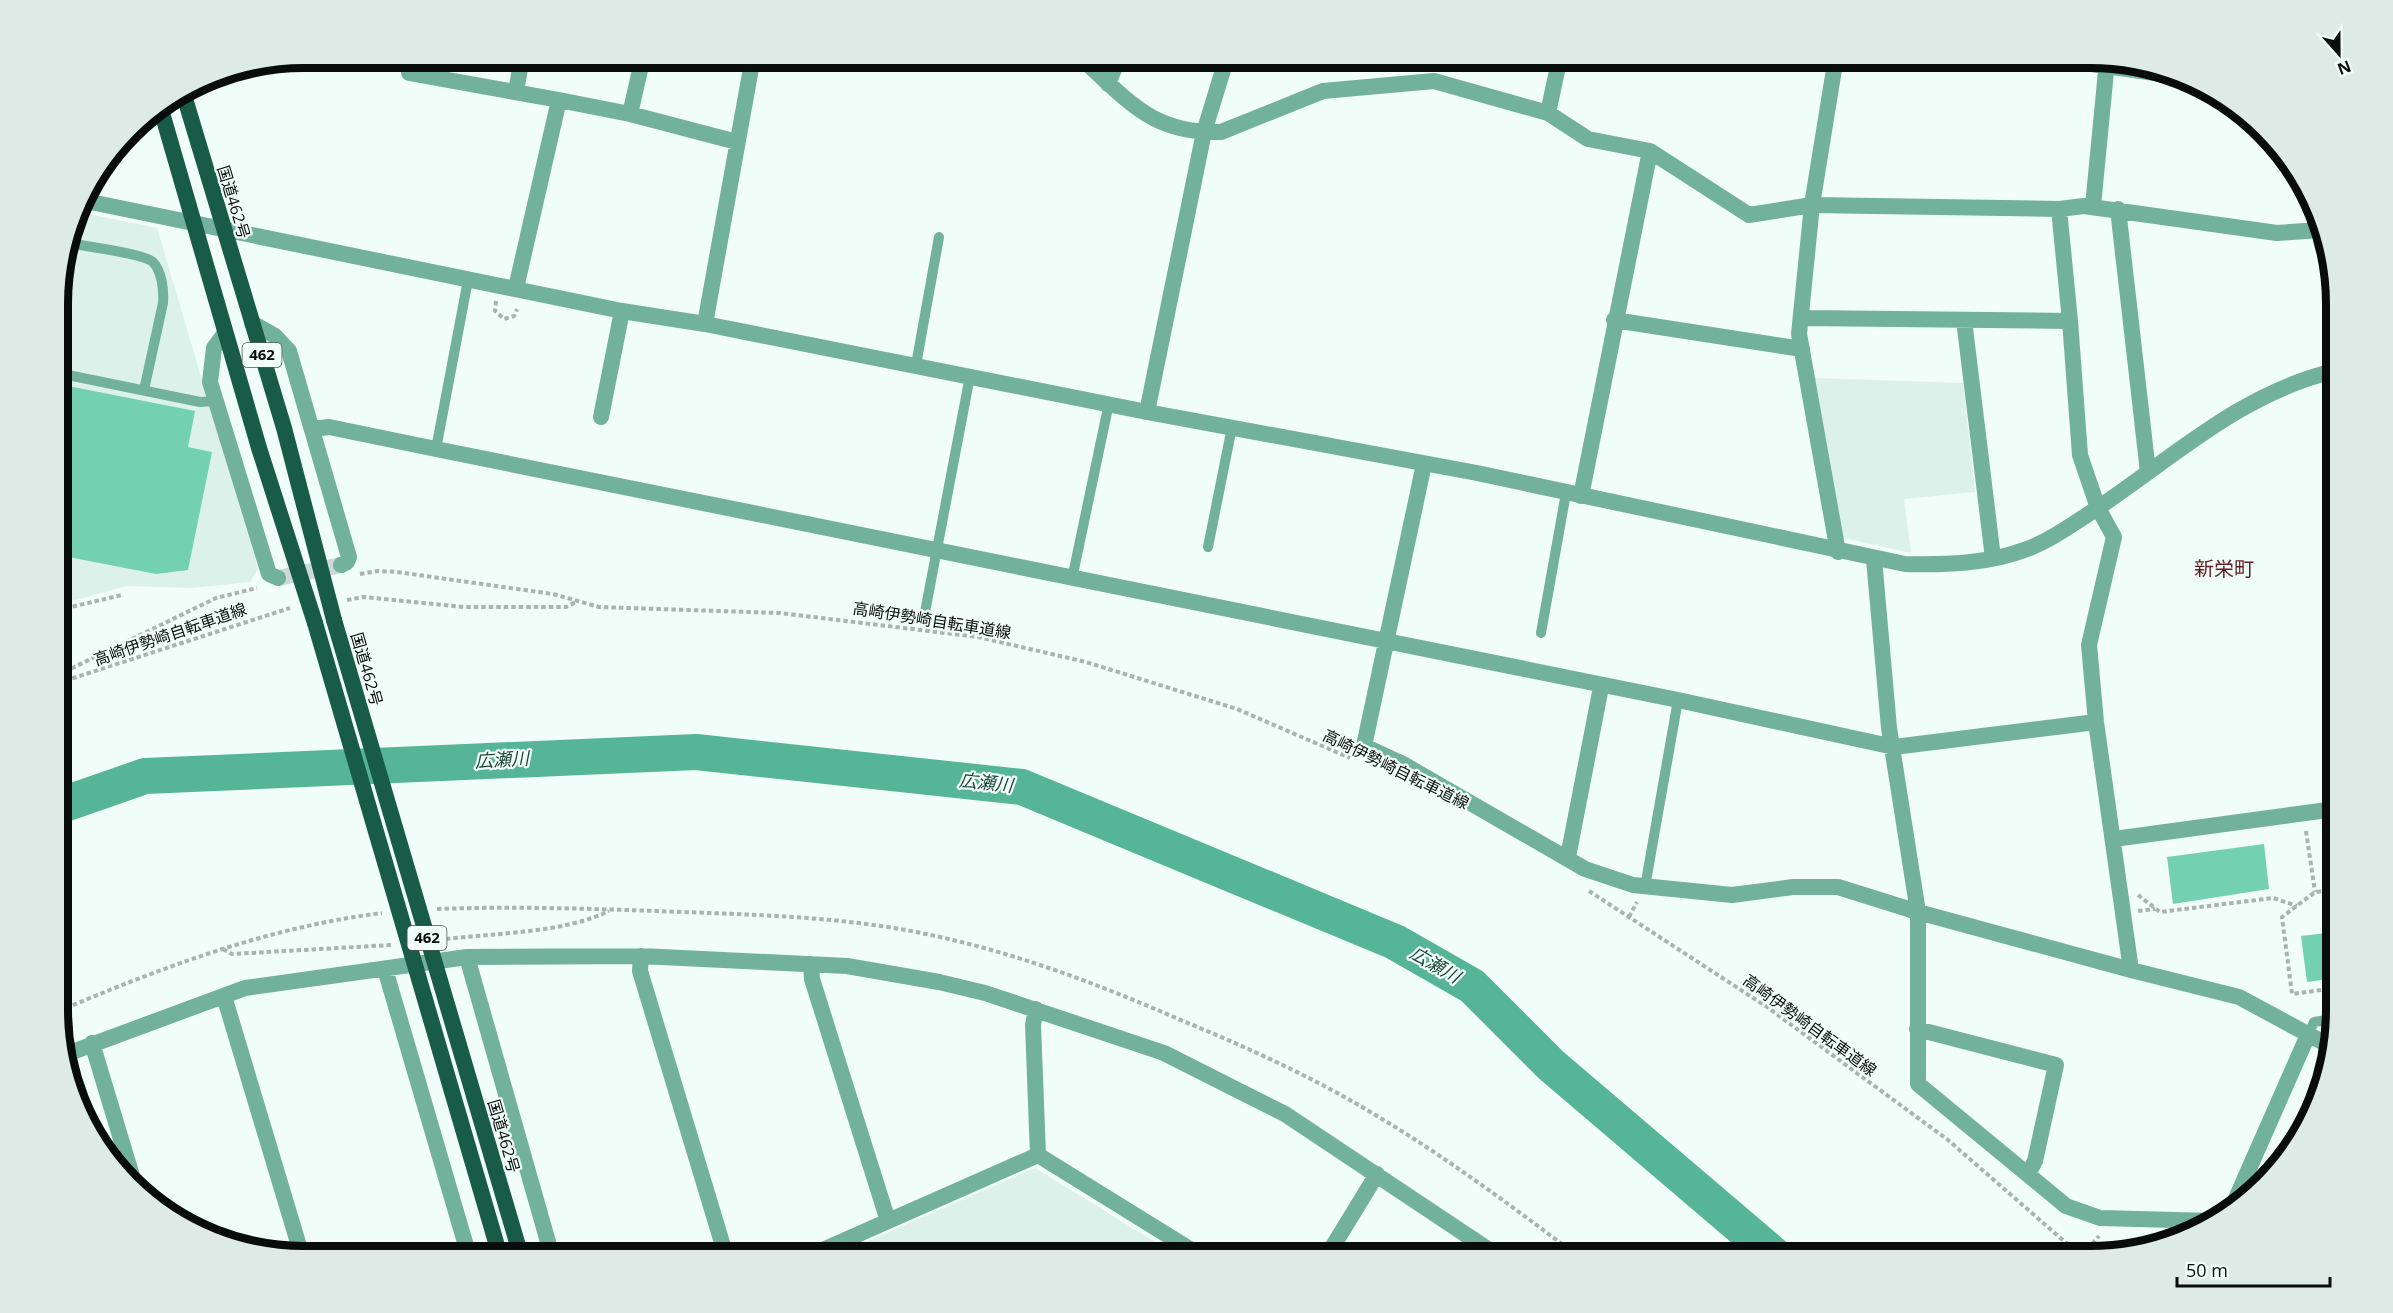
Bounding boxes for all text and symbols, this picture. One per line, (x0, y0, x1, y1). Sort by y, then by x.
north arrow (2309, 24, 2369, 84)
text: N (2334, 55, 2354, 81)
street label: 国道462号 (212, 163, 256, 241)
road number: 462 (242, 343, 282, 367)
district label: 新栄町 (2194, 555, 2254, 582)
street label: 高崎伊勢崎自転車道線 (851, 597, 1013, 643)
street label: 高崎伊勢崎自転車道線 (91, 598, 249, 670)
street label: 国道462号 (346, 630, 388, 708)
street label: 高崎伊勢崎自転車道線 (1319, 724, 1473, 814)
water label: 広瀬川 (474, 746, 532, 772)
water label: 広瀬川 (958, 767, 1016, 797)
road number: 462 (408, 926, 446, 950)
water label: 広瀬川 (1406, 940, 1467, 989)
street label: 高崎伊勢崎自転車道線 (1739, 969, 1881, 1081)
street label: 国道462号 (483, 1097, 525, 1175)
scale bar (2177, 1250, 2330, 1288)
text: 50 m (2186, 1258, 2228, 1282)

